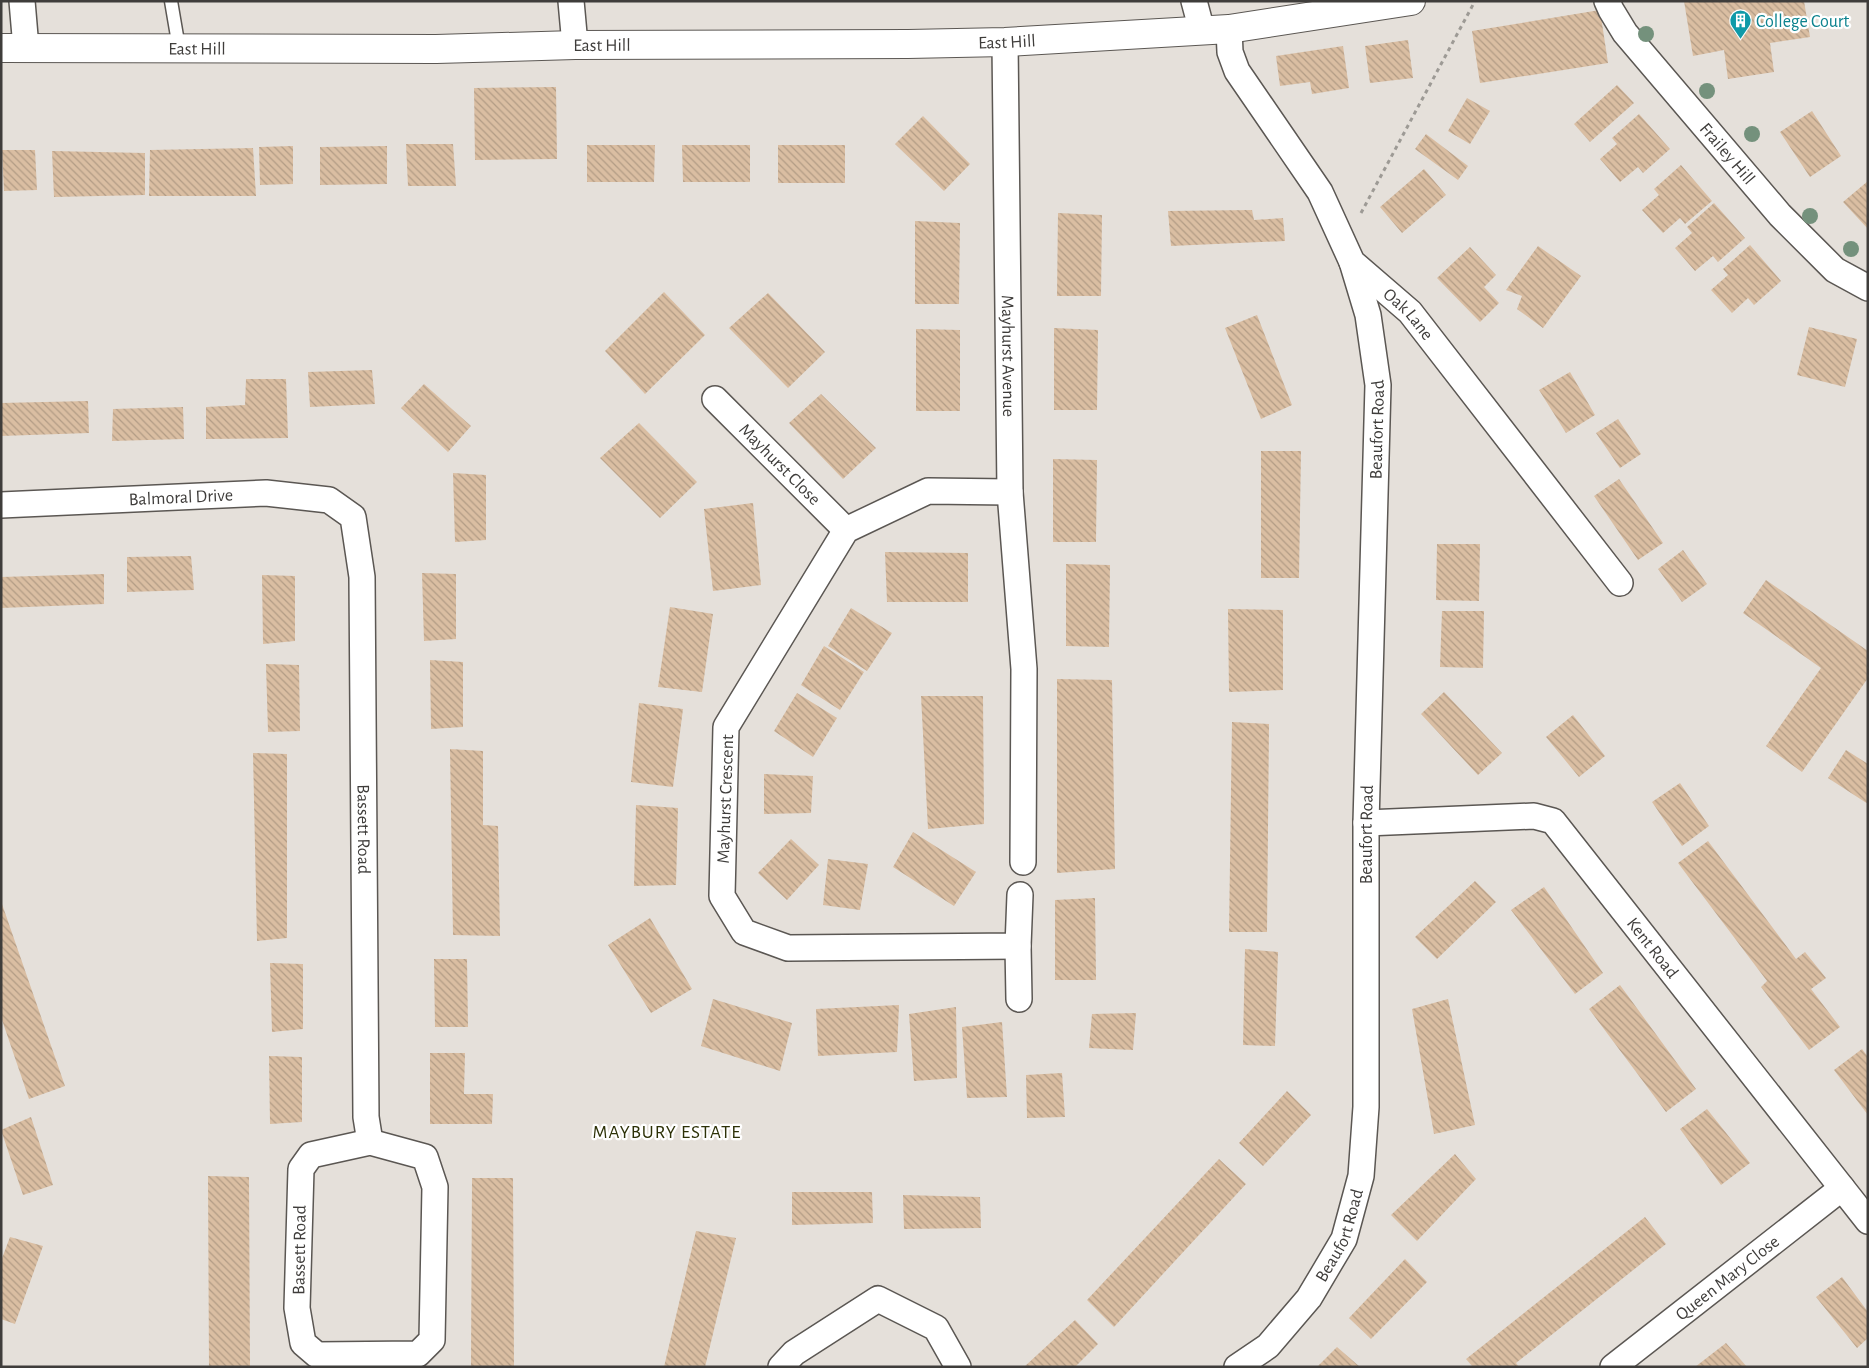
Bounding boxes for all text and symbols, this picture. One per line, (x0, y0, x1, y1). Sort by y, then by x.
building icon: College Court (1728, 9, 1752, 40)
place label: College Court (1756, 13, 1850, 31)
street label: East Hill (978, 32, 1036, 53)
street label: East Hill (573, 37, 631, 55)
street label: East Hill (168, 40, 226, 59)
street label: Frailey Hill (1696, 120, 1758, 188)
street label: Oak Lane (1379, 285, 1436, 344)
street label: Mayhurst Avenue (998, 295, 1017, 417)
street label: Beaufort Road (1367, 379, 1389, 480)
street label: Mayhurst Close (735, 421, 824, 509)
street label: Balmoral Drive (128, 487, 233, 509)
street label: Mayhurst Crescent (715, 734, 737, 864)
street label: Bassett Road (354, 784, 372, 874)
street label: Beaufort Road (1358, 785, 1377, 884)
street label: Kent Road (1623, 915, 1681, 982)
district label: MAYBURY ESTATE (593, 1123, 741, 1142)
street label: Beaufort Road (1313, 1187, 1367, 1285)
street label: Bassett Road (290, 1205, 310, 1295)
street label: Queen Mary Close (1673, 1233, 1783, 1324)

